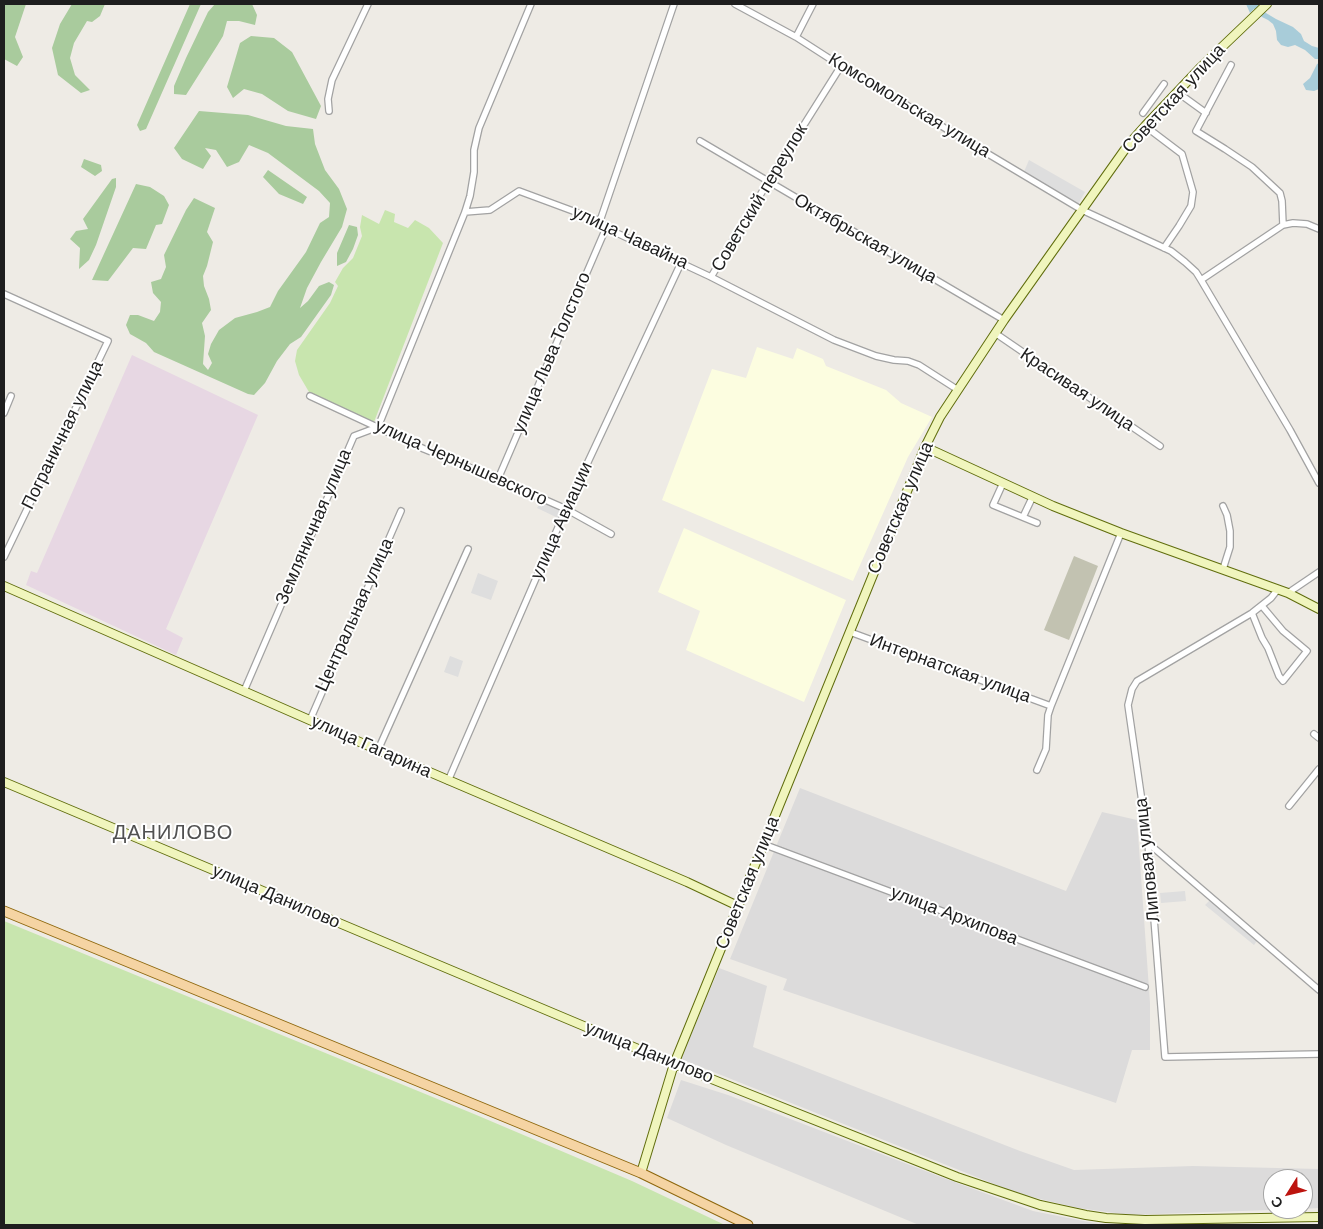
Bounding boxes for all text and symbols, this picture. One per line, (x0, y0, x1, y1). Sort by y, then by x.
street label: Советская улица (1118, 40, 1230, 158)
street label: Комсомольская улица (824, 49, 994, 163)
street label: Советский переулок (707, 120, 813, 276)
street label: Октябрьская улица (790, 189, 940, 289)
street label: улица Чавайна (568, 202, 692, 274)
street label: улица Льва Толстого (508, 269, 596, 437)
street label: Красивая улица (1016, 344, 1138, 436)
street label: Пограничная улица (18, 357, 108, 513)
street label: улица Чернышевского (371, 415, 551, 511)
street label: Советская улица (863, 439, 939, 577)
street label: Земляничная улица (271, 446, 357, 608)
street label: улица Авиации (526, 459, 598, 583)
street label: Центральная улица (311, 535, 399, 695)
street label: Интернатская улица (866, 630, 1034, 708)
street label: улица Гагарина (307, 711, 435, 783)
street label: Липовая улица (1131, 797, 1165, 923)
street label: Советская улица (712, 813, 784, 953)
district label: ДАНИЛОВО (112, 821, 234, 845)
street label: улица Данилово (209, 860, 343, 934)
street label: улица Архипова (887, 882, 1021, 950)
street label: улица Данилово (582, 1017, 716, 1089)
north arrow (1263, 1169, 1313, 1219)
text: С (1267, 1193, 1286, 1211)

